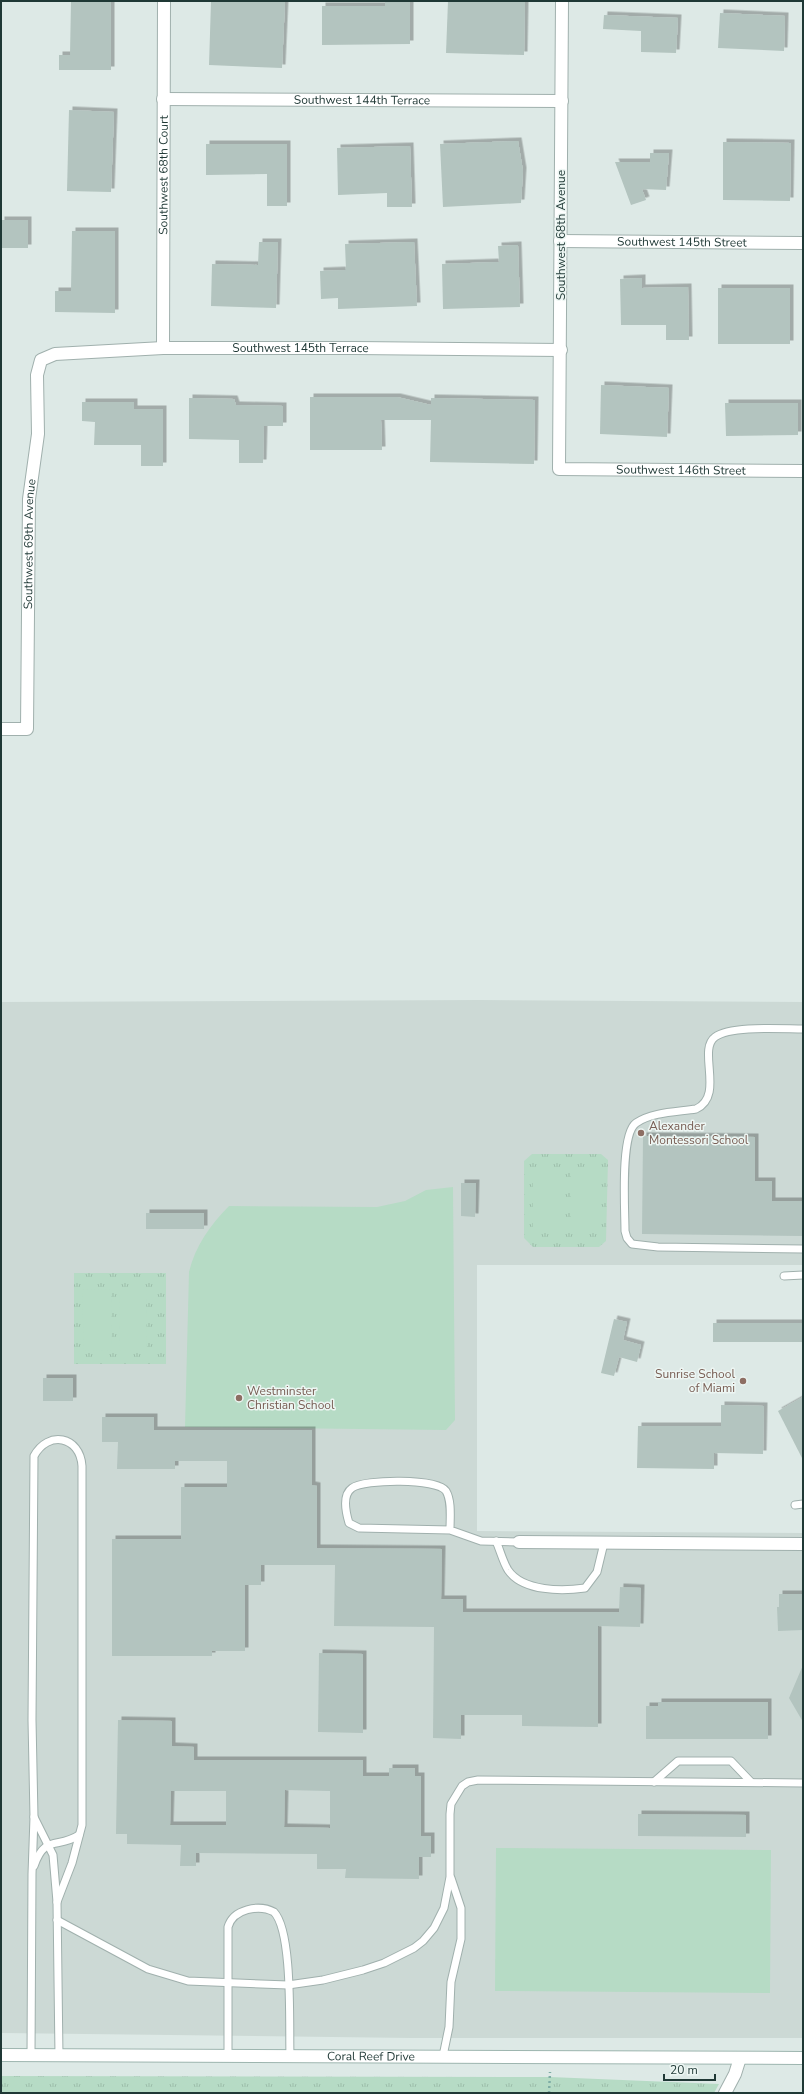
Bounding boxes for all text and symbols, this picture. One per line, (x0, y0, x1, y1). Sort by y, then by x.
street label: Southwest 144th Terrace (294, 92, 430, 108)
street label: Southwest 68th Court (155, 114, 172, 235)
street label: Southwest 68th Avenue (553, 170, 569, 300)
street label: Southwest 145th Street (617, 233, 748, 251)
street label: Southwest 145th Terrace (232, 340, 369, 356)
street label: Southwest 146th Street (616, 461, 747, 479)
street label: Southwest 69th Avenue (20, 478, 40, 609)
place label: Alexander Montessori School (649, 1118, 749, 1148)
marker: Alexander Montessori School (636, 1128, 646, 1138)
place label: Sunrise School of Miami (655, 1366, 735, 1396)
marker: Sunrise School of Miami (738, 1376, 748, 1386)
place label: Westminster Christian School (247, 1383, 335, 1413)
marker: Westminster Christian School (234, 1393, 244, 1403)
street label: Coral Reef Drive (327, 2048, 415, 2065)
scale bar (664, 2056, 715, 2082)
text: 20 m (670, 2062, 698, 2078)

